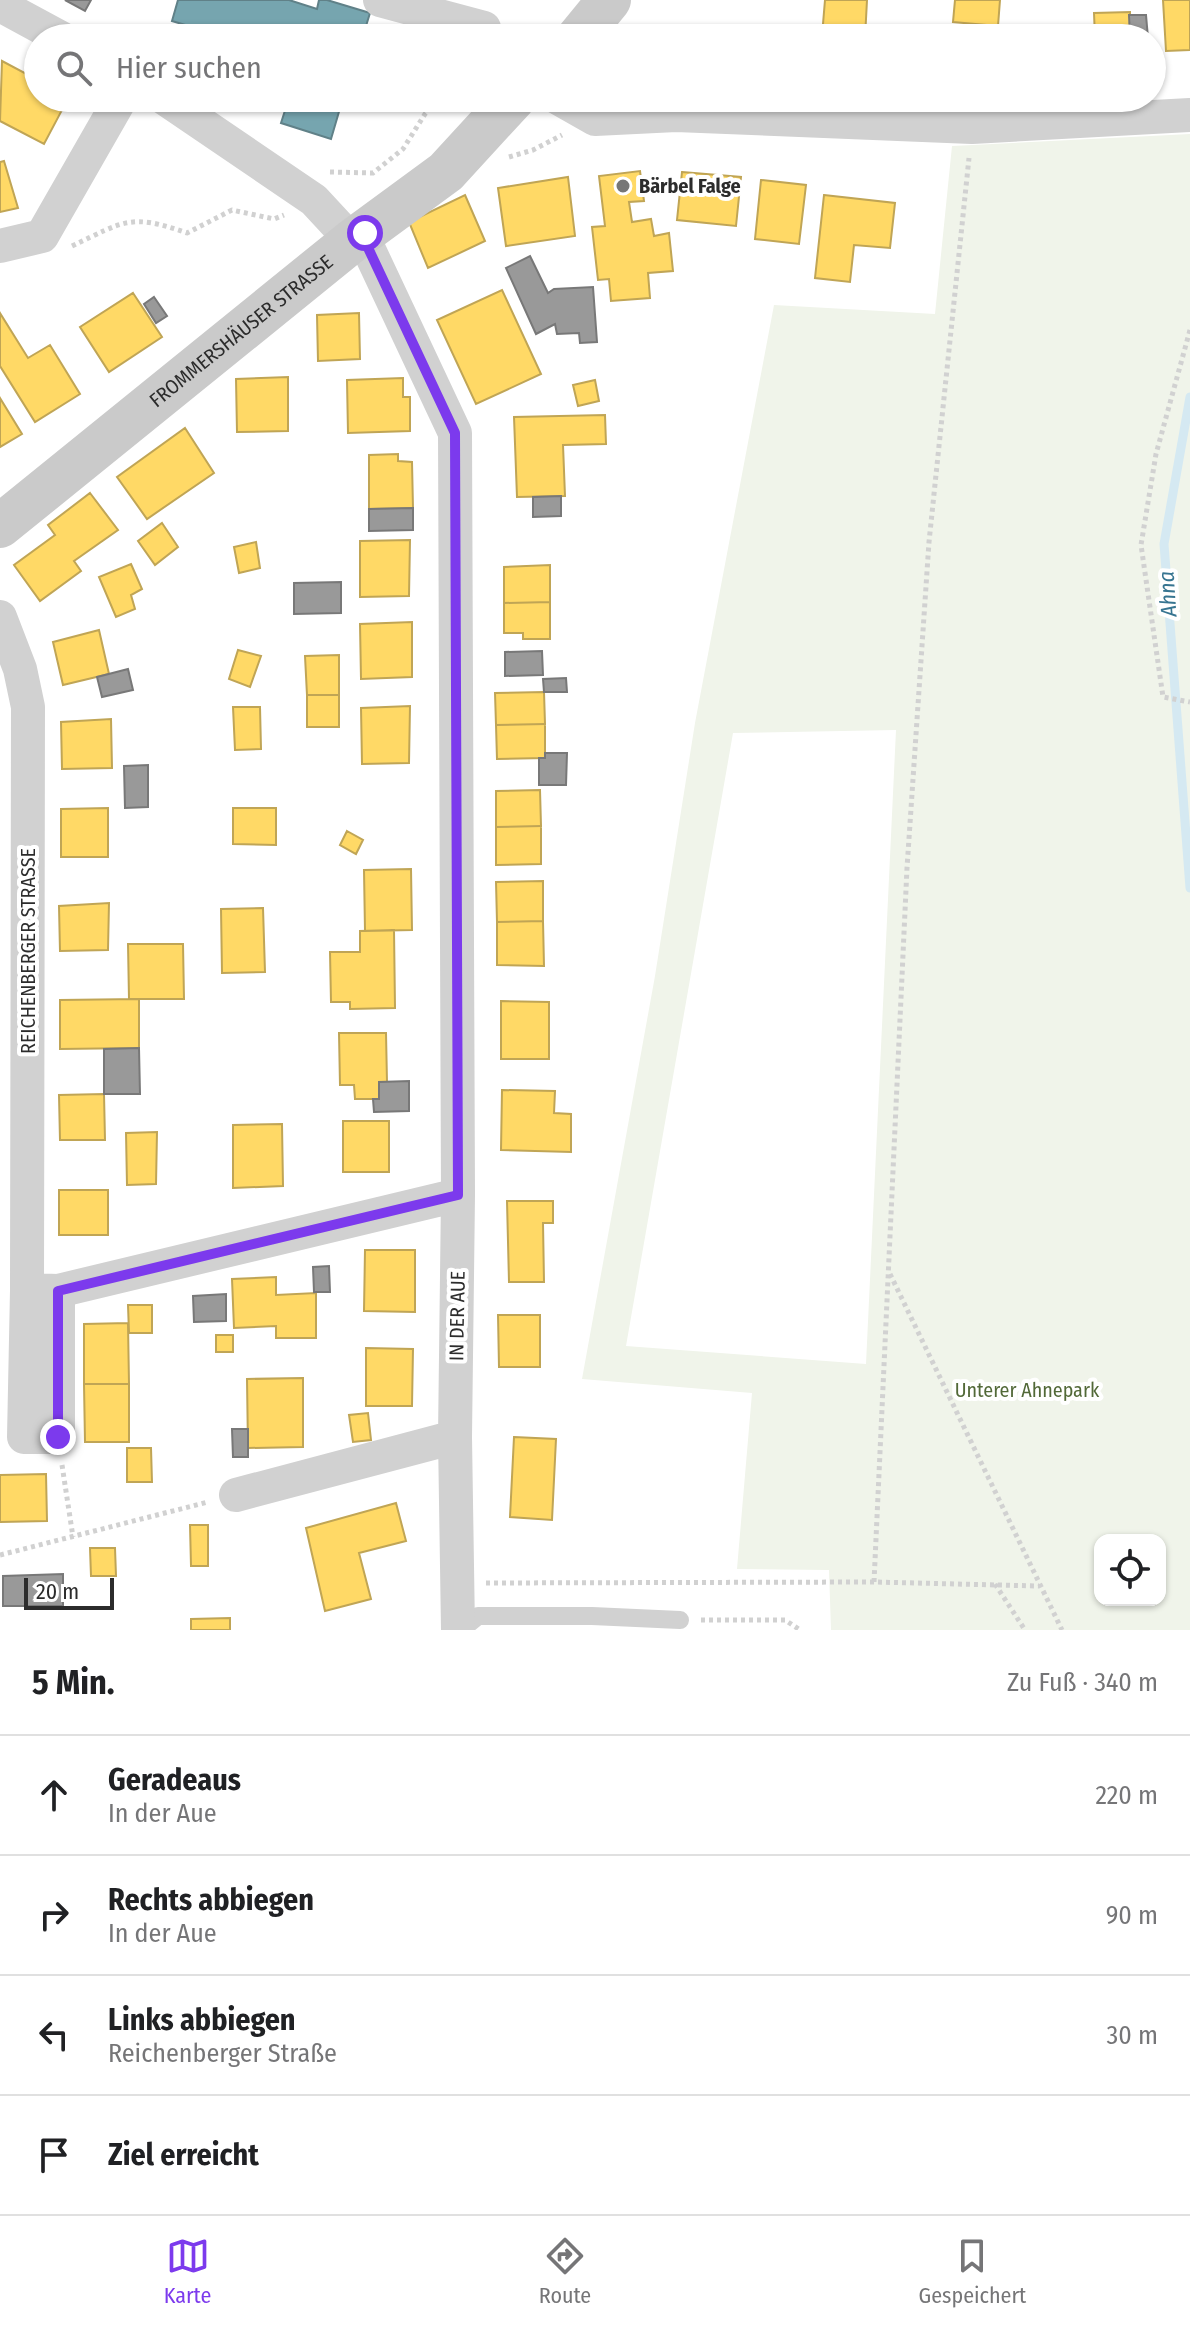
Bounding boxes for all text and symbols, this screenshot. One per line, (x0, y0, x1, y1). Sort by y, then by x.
search box (24, 24, 1166, 112)
icon: search (52, 46, 96, 90)
text: Hier suchen (116, 50, 262, 86)
place label: Bärbel Falge (639, 174, 741, 198)
marker: Bärbel Falge (614, 177, 632, 195)
route start (347, 215, 383, 251)
street label: FROMMERSHÄUSER STRASSE (145, 250, 337, 412)
water label: Ahna (1152, 570, 1183, 619)
street label: REICHENBERGER STRASSE (16, 848, 40, 1054)
street label: IN DER AUE (444, 1271, 470, 1361)
park label: Unterer Ahnepark (955, 1378, 1100, 1402)
route end (40, 1419, 76, 1455)
map controls (1094, 1534, 1166, 1606)
button: locate (1094, 1534, 1166, 1606)
scale bar (24, 1574, 114, 1610)
text: 20 m (36, 1578, 79, 1605)
text: 5 Min. (32, 1662, 115, 1703)
text: Zu Fuß · 340 m (1007, 1667, 1158, 1698)
text: Geradeaus (108, 1762, 241, 1798)
icon: ahead (32, 1773, 76, 1817)
text: 220 m (1095, 1780, 1158, 1811)
text: In der Aue (108, 1798, 217, 1829)
text: Rechts abbiegen (108, 1882, 314, 1918)
icon: right (32, 1893, 76, 1937)
text: 90 m (1106, 1900, 1158, 1931)
text: In der Aue (108, 1918, 217, 1949)
text: Links abbiegen (108, 2002, 296, 2038)
icon: left (32, 2013, 76, 2057)
text: 30 m (1107, 2020, 1158, 2051)
text: Reichenberger Straße (108, 2038, 337, 2069)
icon: arrive (32, 2133, 76, 2177)
text: Ziel erreicht (108, 2137, 259, 2173)
tab: Karte (164, 2234, 211, 2309)
tab: Route (539, 2234, 591, 2309)
tab: Gespeichert (919, 2234, 1026, 2309)

